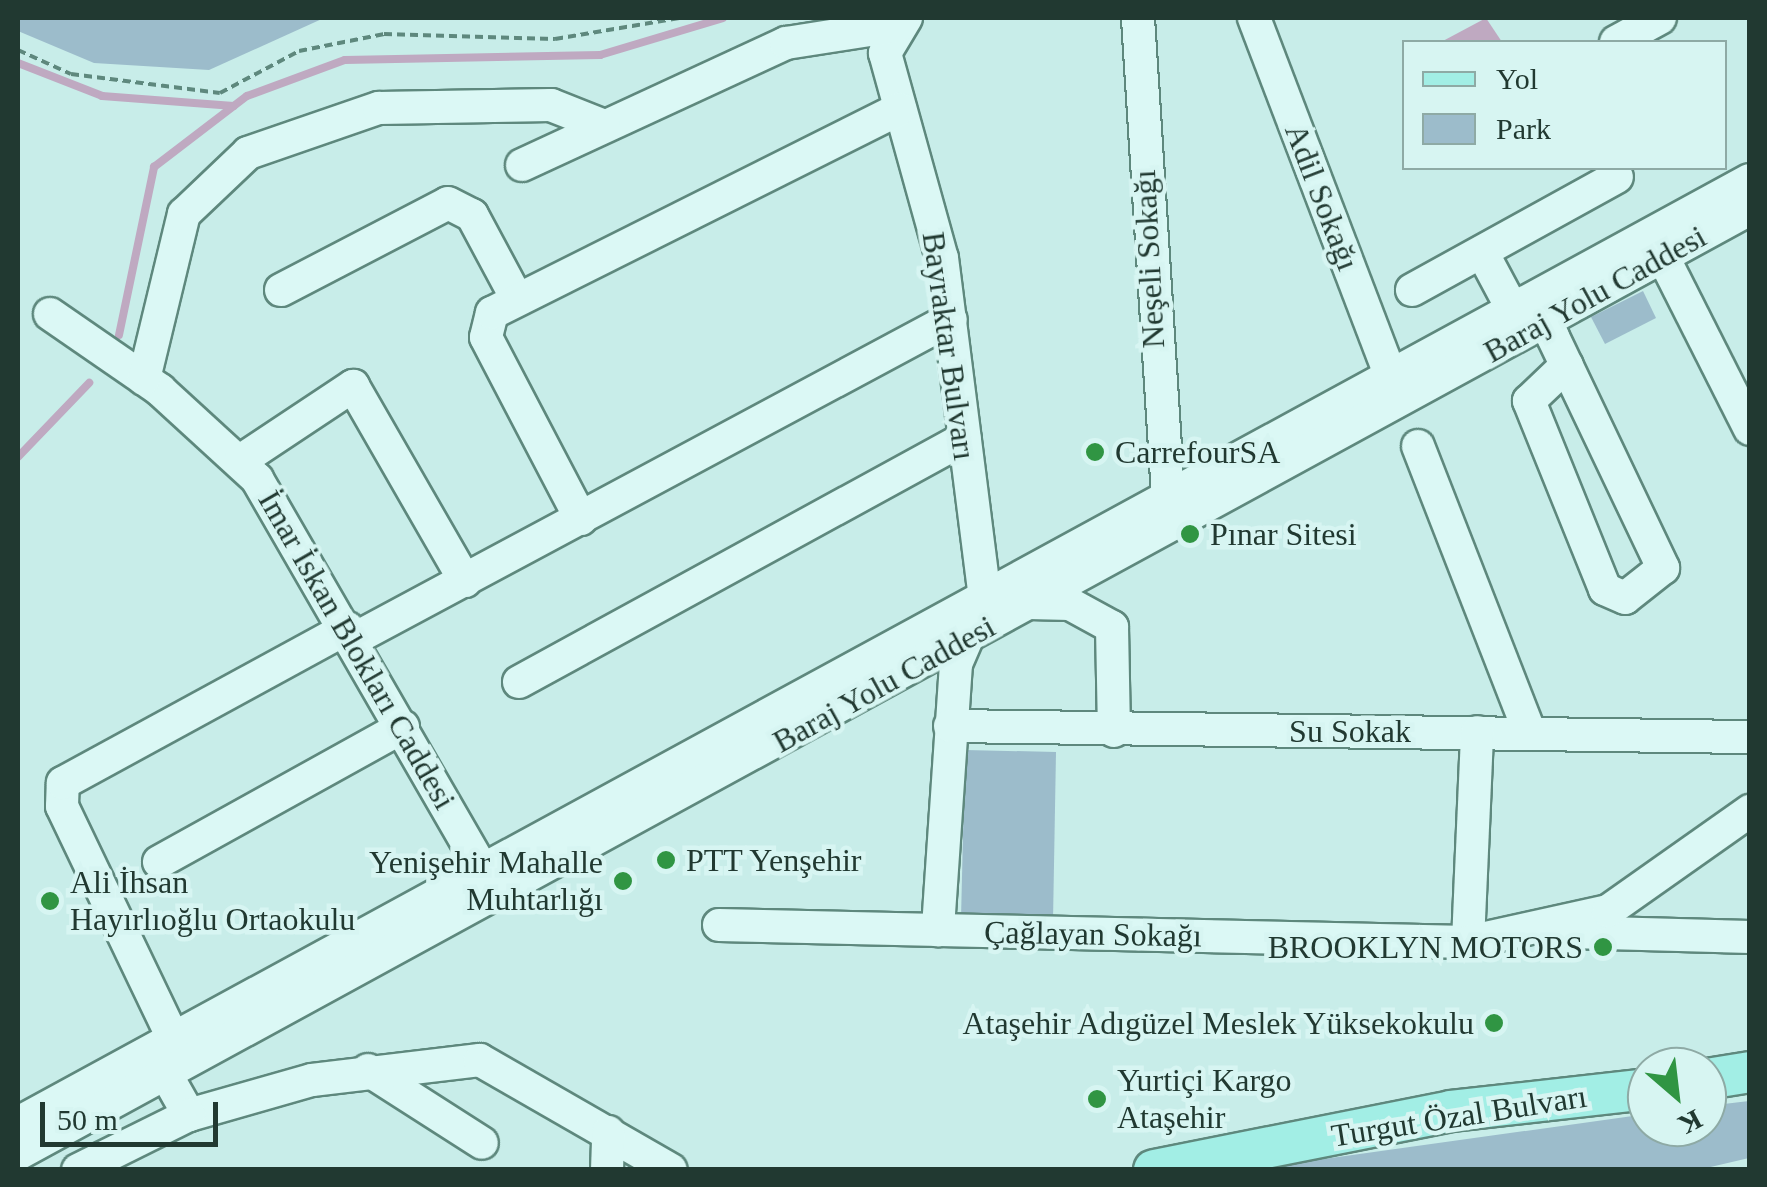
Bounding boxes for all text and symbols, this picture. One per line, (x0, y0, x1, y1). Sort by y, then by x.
legend (1402, 40, 1727, 170)
text: Yol (1496, 62, 1538, 95)
text: Park (1496, 112, 1551, 145)
street label: Adil Sokağı (1277, 118, 1367, 276)
street label: Neşeli Sokağı (1125, 169, 1173, 349)
street label: Baraj Yolu Caddesi (1477, 217, 1713, 371)
street label: Bayraktar Bulvarı (914, 229, 984, 463)
place label: CarrefourSA (1115, 433, 1280, 471)
marker: CarrefourSA (1084, 441, 1106, 463)
street label: İmar İskan Blokları Caddesi (250, 484, 464, 816)
place label: Pınar Sitesi (1210, 515, 1357, 553)
marker: Pınar Sitesi (1179, 523, 1201, 545)
street label: Baraj Yolu Caddesi (766, 607, 1002, 761)
street label: Su Sokak (1289, 712, 1411, 750)
place label: PTT Yenşehir (686, 841, 863, 879)
place label: Yenişehir Mahalle Muhtarlığı (369, 844, 603, 919)
marker: PTT Yenşehir (655, 849, 677, 871)
place label: Ali İhsan Hayırlıoğlu Ortaokulu (70, 864, 355, 939)
marker: Yenişehir Mahalle Muhtarlığı (612, 870, 634, 892)
marker: Ali İhsan Hayırlıoğlu Ortaokulu (39, 890, 61, 912)
street label: Çağlayan Sokağı (984, 913, 1202, 955)
place label: BROOKLYN MOTORS (1268, 928, 1583, 966)
marker: BROOKLYN MOTORS (1592, 936, 1614, 958)
place label: Ataşehir Adıgüzel Meslek Yüksekokulu (959, 1004, 1474, 1042)
marker: Ataşehir Adıgüzel Meslek Yüksekokulu (1483, 1012, 1505, 1034)
north arrow (1627, 1047, 1727, 1147)
place label: Yurtiçi Kargo Ataşehir (1117, 1062, 1291, 1137)
street label: Turgut Özal Bulvarı (1329, 1077, 1589, 1155)
scale bar (45, 1082, 222, 1144)
marker: Yurtiçi Kargo Ataşehir (1086, 1088, 1108, 1110)
text: 50 m (57, 1103, 118, 1136)
text: K (1673, 1103, 1707, 1141)

